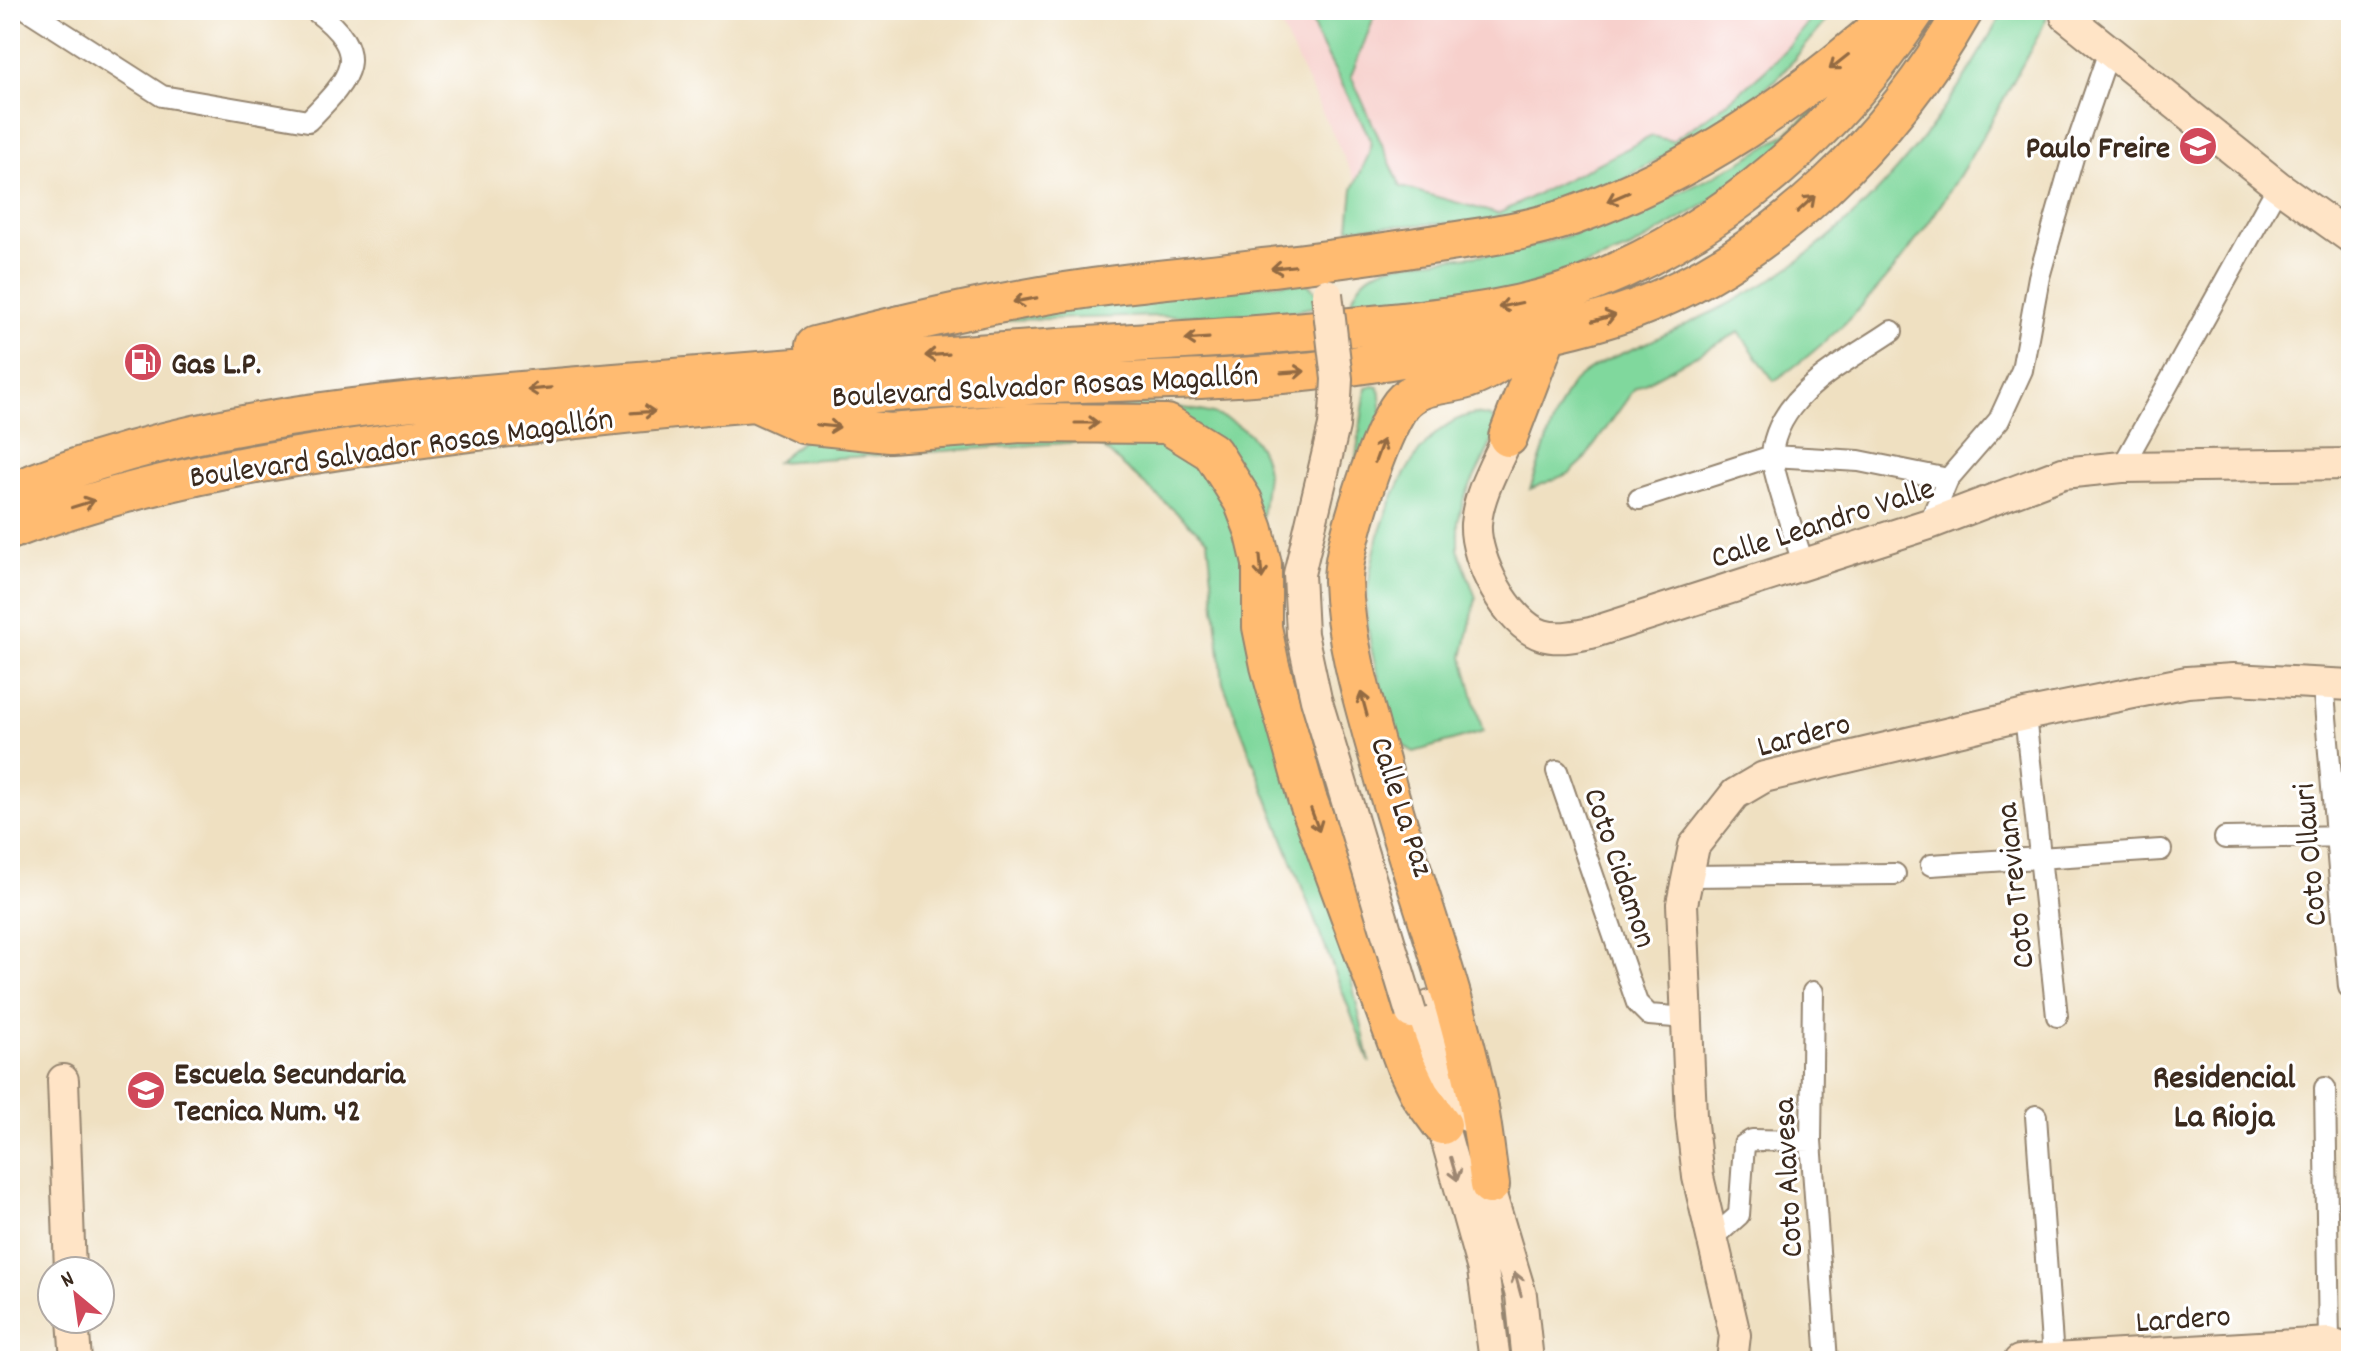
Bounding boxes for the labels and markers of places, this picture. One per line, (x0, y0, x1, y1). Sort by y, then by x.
school or university icon: Paulo Freire (2177, 125, 2219, 167)
place label: Paulo Freire (2025, 128, 2170, 174)
fuel station icon: Gas L.P. (122, 341, 164, 383)
place label: Gas L.P. (171, 344, 261, 390)
place label: Escuela Secundaria Tecnica Num. 42 (174, 1054, 406, 1137)
school or university icon: Escuela Secundaria Tecnica Num. 42 (125, 1069, 167, 1111)

